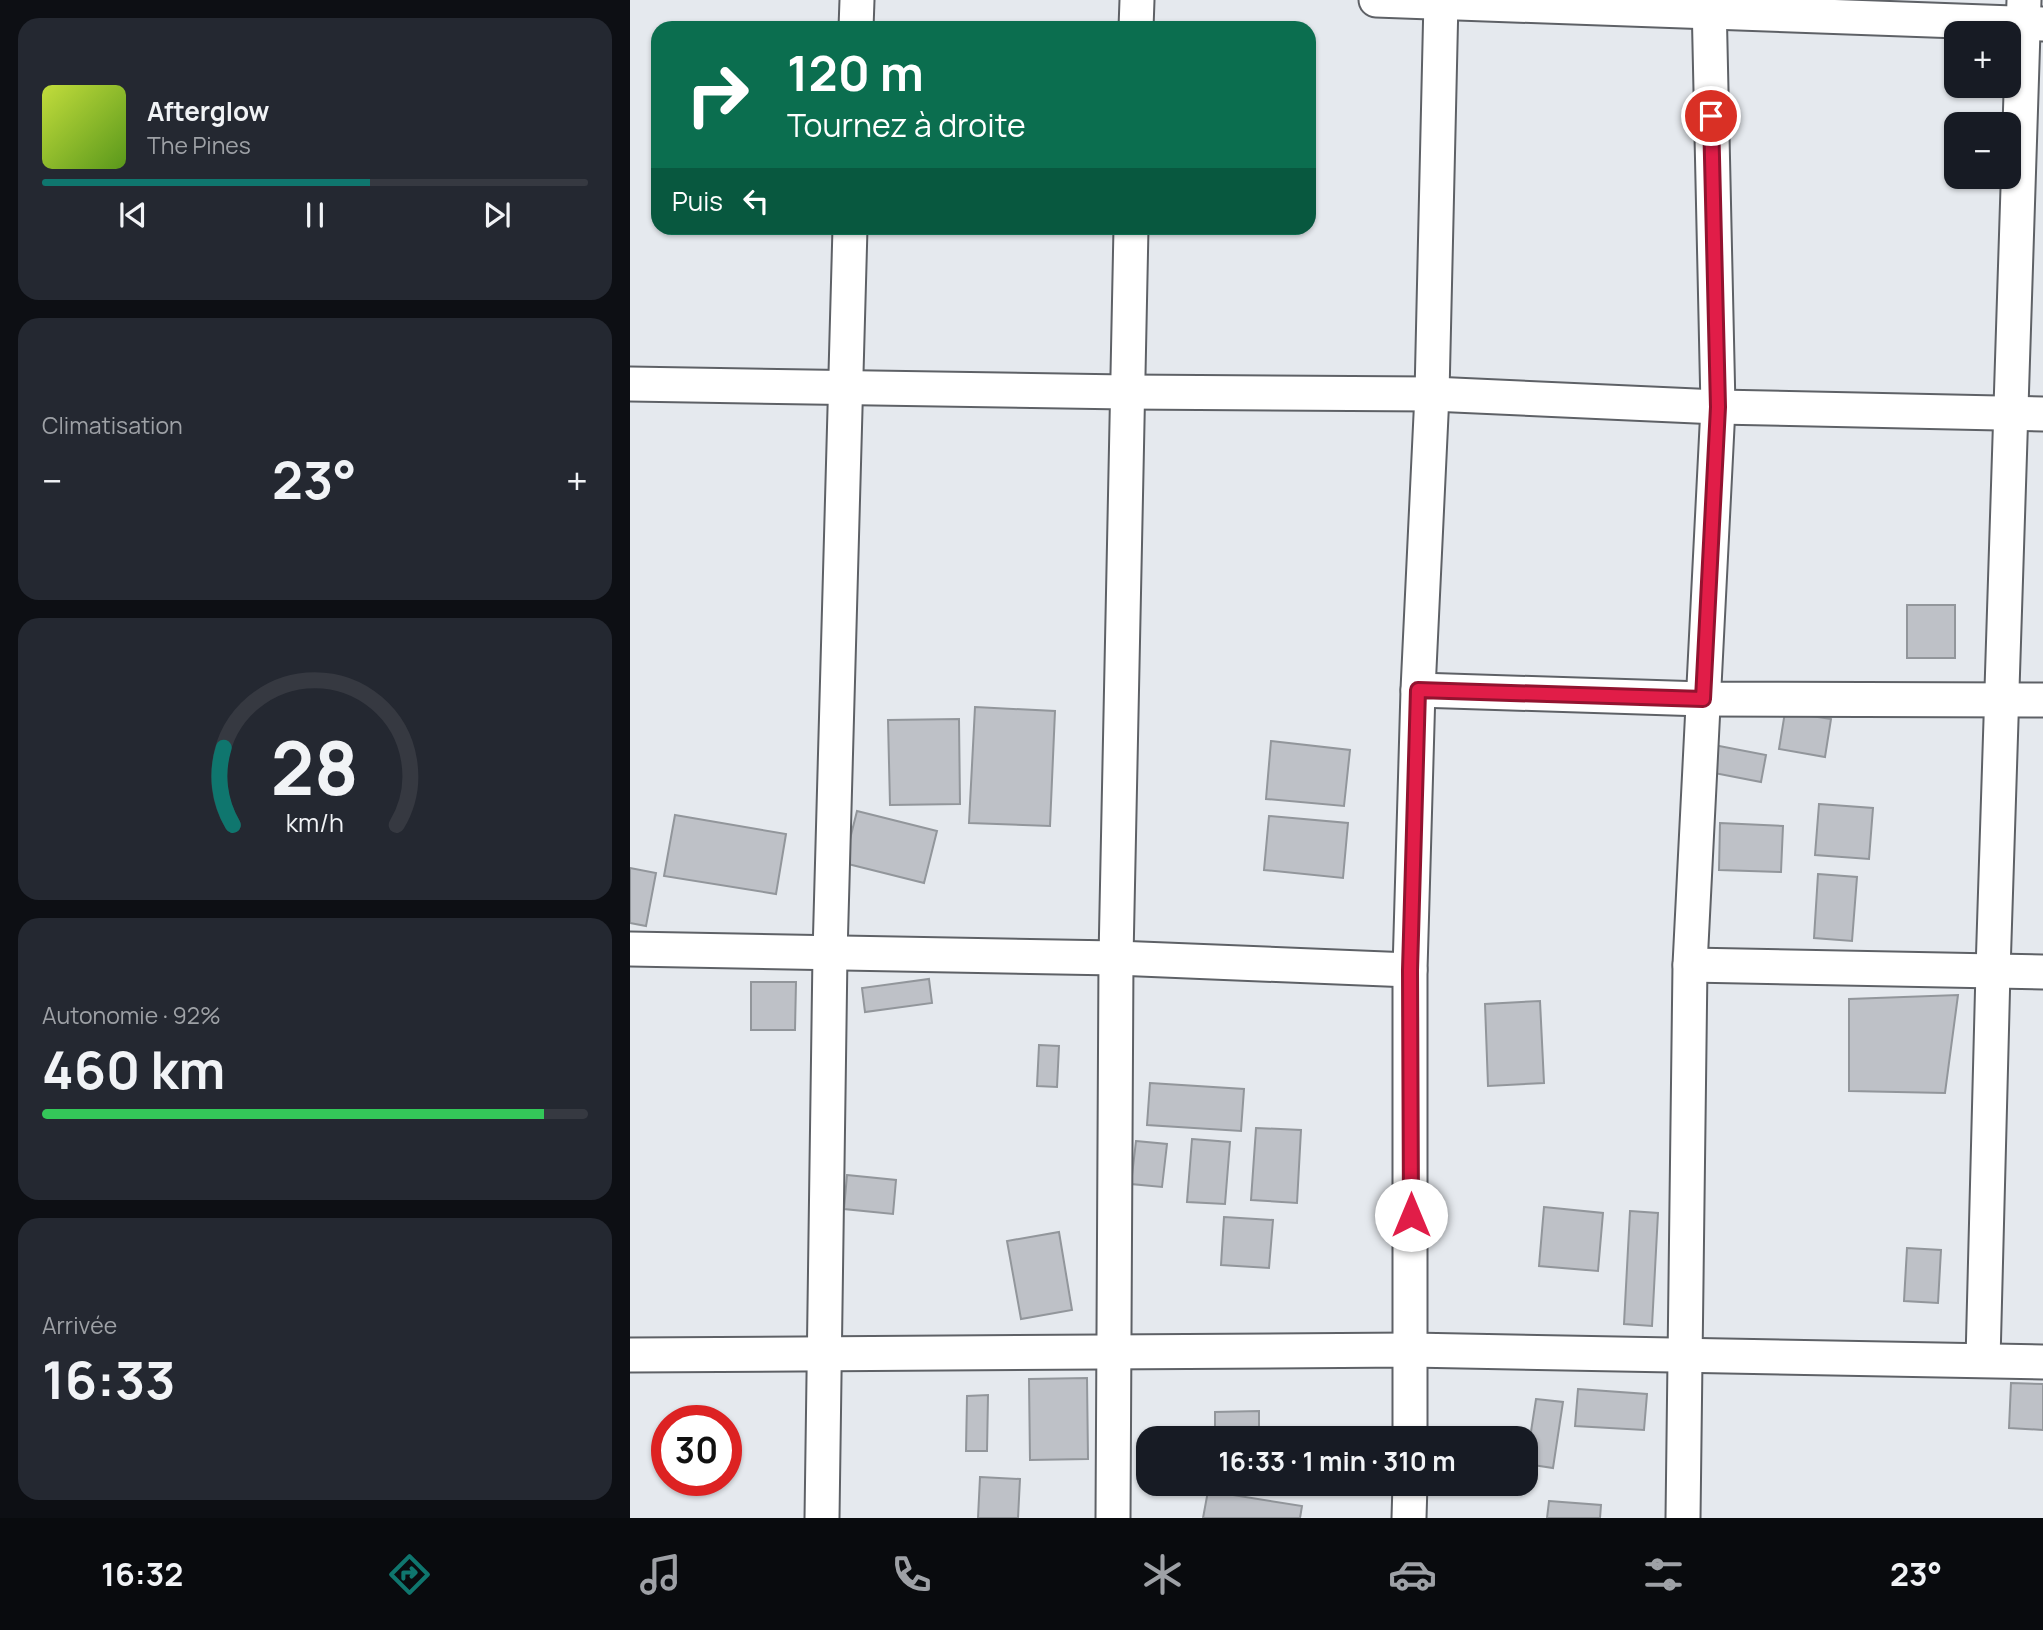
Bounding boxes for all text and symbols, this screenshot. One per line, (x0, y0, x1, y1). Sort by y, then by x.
map controls (1944, 21, 2021, 189)
button: + (1944, 21, 2021, 98)
text: 120 m (787, 39, 924, 106)
icon: right (672, 49, 763, 140)
pin (1681, 86, 1741, 146)
text: Afterglow (147, 93, 269, 129)
icon: arrive (1692, 97, 1730, 135)
text: Tournez à droite (787, 103, 1026, 147)
button: − (1944, 112, 2021, 189)
text: The Pines (147, 129, 251, 161)
icon: left (737, 182, 775, 220)
text: Puis (672, 183, 723, 219)
icon: previous (114, 196, 152, 234)
icon: pause (296, 196, 334, 234)
icon: next (478, 196, 516, 234)
text: Climatisation (42, 409, 183, 441)
text: 23° (272, 444, 357, 515)
text: − (42, 454, 63, 506)
text: + (566, 454, 588, 506)
text: 28 (271, 717, 359, 817)
text: km/h (286, 805, 344, 840)
text: Autonomie · 92% (42, 999, 221, 1031)
text: 460 km (42, 1034, 225, 1105)
position arrow (1374, 1178, 1448, 1252)
text: Arrivée (42, 1309, 117, 1341)
text: 16:33 (42, 1344, 175, 1415)
speed limit sign: 30 (651, 1405, 742, 1496)
text: 16:33 · 1 min · 310 m (1218, 1443, 1456, 1479)
icon: directions (385, 1550, 434, 1599)
icon: music (636, 1550, 685, 1599)
icon: phone (887, 1550, 936, 1599)
icon: climate (1138, 1550, 1187, 1599)
icon: car (1388, 1550, 1437, 1599)
icon: filters (1639, 1550, 1688, 1599)
text: 16:32 (101, 1552, 183, 1596)
text: 23° (1890, 1552, 1942, 1596)

